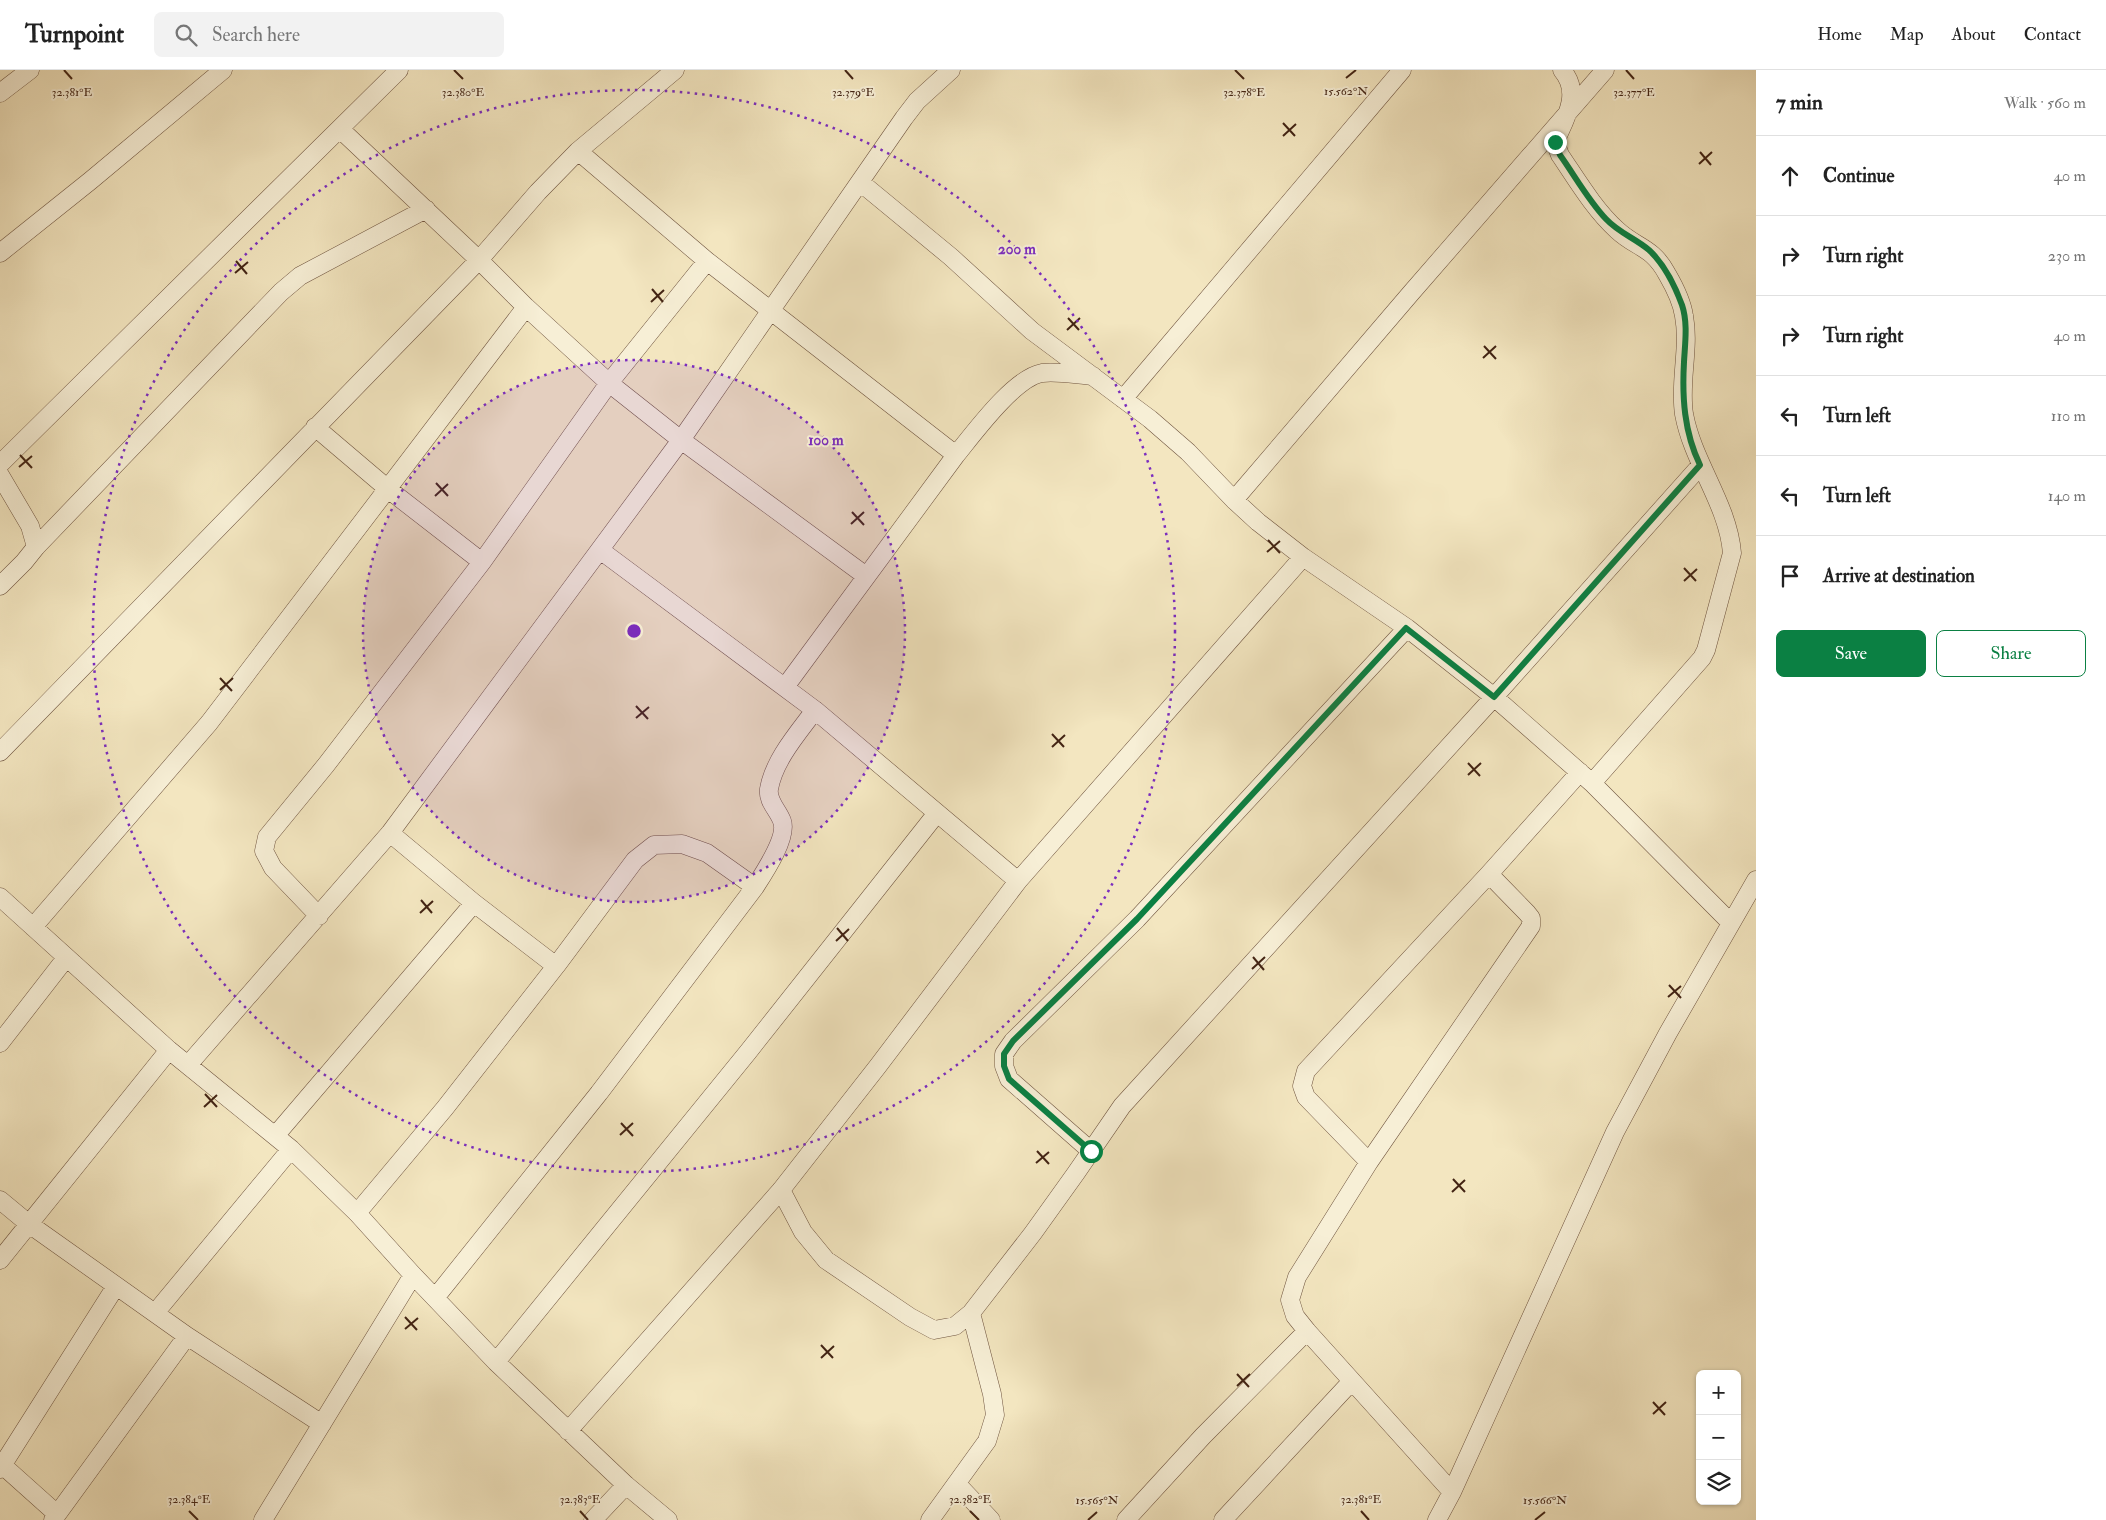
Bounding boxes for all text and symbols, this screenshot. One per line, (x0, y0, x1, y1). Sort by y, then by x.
search box (154, 12, 504, 57)
text: Turnpoint (25, 19, 124, 50)
icon: search (172, 21, 200, 49)
text: Search here (212, 23, 300, 47)
text: Home (1817, 23, 1862, 46)
text: Map (1890, 23, 1924, 46)
text: About (1952, 23, 1996, 46)
text: Contact (2024, 23, 2081, 46)
text: 15.562°N (1324, 84, 1368, 99)
text: 32.381°E (52, 85, 93, 100)
text: 32.380°E (442, 85, 484, 100)
text: 32.379°E (832, 85, 874, 100)
text: 32.378°E (1223, 85, 1265, 100)
text: 32.377°E (1613, 85, 1655, 100)
text: 7 min (1776, 89, 1823, 116)
text: Walk · 560 m (2004, 93, 2086, 113)
route end (1544, 131, 1567, 154)
icon: ahead (1776, 162, 1804, 190)
text: Continue (1823, 164, 1894, 188)
text: 40 m (2053, 166, 2086, 186)
text: 200 m (998, 240, 1036, 259)
icon: right (1776, 242, 1804, 270)
text: Turn right (1823, 244, 1903, 268)
text: 230 m (2048, 246, 2086, 266)
icon: right (1776, 322, 1804, 350)
text: Turn right (1823, 324, 1903, 348)
text: 40 m (2053, 326, 2086, 346)
icon: left (1776, 402, 1804, 430)
text: Turn left (1823, 404, 1891, 428)
text: 110 m (2051, 406, 2086, 426)
text: 100 m (808, 431, 844, 450)
icon: left (1776, 482, 1804, 510)
text: Turn left (1823, 484, 1891, 508)
text: 140 m (2048, 486, 2086, 506)
icon: arrive (1776, 562, 1804, 590)
text: Arrive at destination (1823, 564, 1975, 588)
centre of rings (625, 622, 643, 640)
button: Save (1776, 630, 1926, 677)
button: Share (1936, 630, 2086, 677)
route start (1080, 1140, 1103, 1163)
map controls (1696, 1370, 1741, 1505)
button: + (1696, 1370, 1741, 1415)
button: − (1696, 1415, 1741, 1460)
button: layers (1696, 1460, 1741, 1505)
text: 32.384°E (168, 1492, 211, 1507)
text: 32.383°E (560, 1492, 601, 1507)
text: 32.382°E (949, 1492, 991, 1507)
text: 32.381°E (1341, 1492, 1382, 1507)
text: 15.565°N (1076, 1493, 1119, 1508)
text: 15.566°N (1523, 1493, 1567, 1508)

